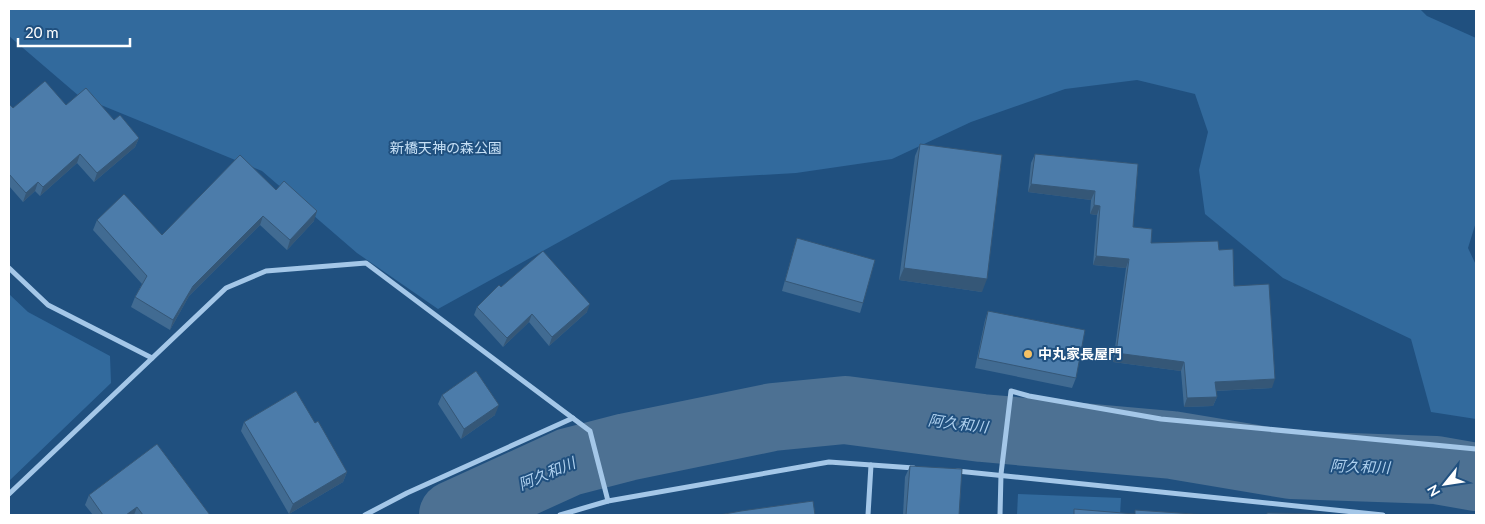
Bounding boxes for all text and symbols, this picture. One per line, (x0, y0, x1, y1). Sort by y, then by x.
scale bar (18, 15, 130, 47)
text: 20 m (25, 23, 59, 41)
park label: 新橋天神の森公園 (390, 139, 502, 156)
place label: 中丸家長屋門 (1038, 345, 1122, 362)
marker: 中丸家長屋門 (1022, 348, 1034, 360)
water label: 阿久和川 (927, 410, 991, 436)
water label: 阿久和川 (515, 452, 580, 493)
water label: 阿久和川 (1330, 456, 1392, 476)
north arrow (1420, 459, 1470, 509)
text: N (1423, 482, 1443, 500)

